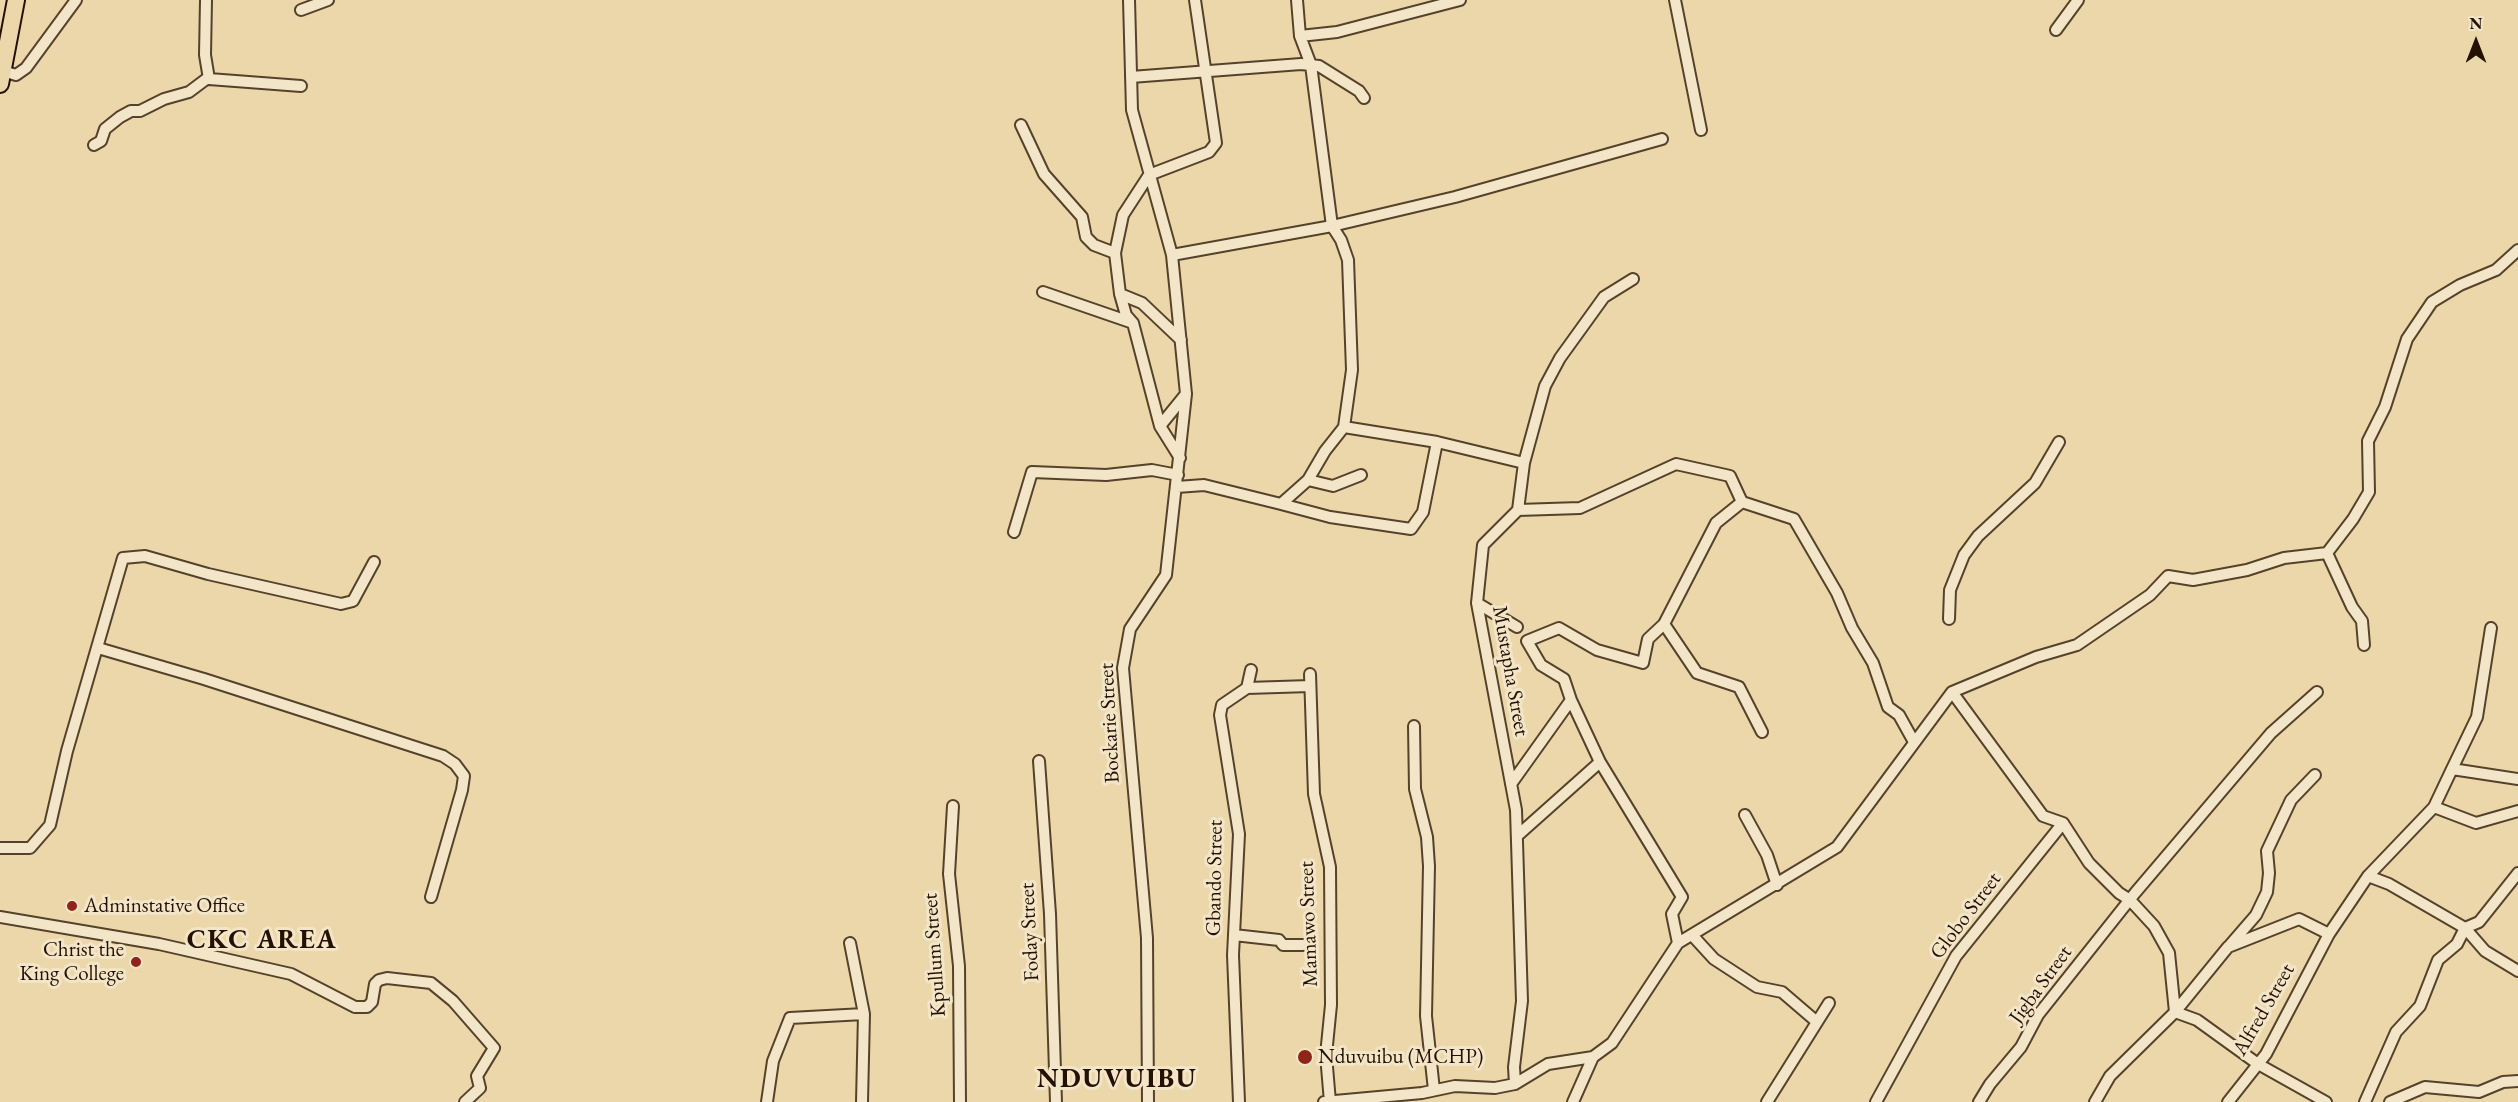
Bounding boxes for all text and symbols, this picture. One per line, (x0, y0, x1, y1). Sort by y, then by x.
north arrow (2446, 12, 2506, 72)
text: N (2470, 13, 2482, 34)
street label: Mustapha Street (1486, 604, 1534, 738)
street label: Bockarie Street (1094, 662, 1126, 784)
street label: Gbando Street (1201, 820, 1229, 936)
street label: Mamawo Street (1294, 861, 1324, 987)
street label: Globo Street (1925, 868, 2007, 964)
street label: Foday Street (1015, 882, 1045, 982)
street label: Kpullum Street (918, 892, 952, 1018)
place label: Adminstative Office (84, 893, 245, 919)
marker: Adminstative Office (65, 899, 79, 913)
district label: CKC AREA (187, 925, 337, 957)
place label: Christ the King College (20, 937, 124, 987)
street label: Jigba Street (2004, 941, 2078, 1029)
marker: Christ the King College (129, 955, 143, 969)
street label: Alfred Street (2228, 959, 2300, 1061)
place label: Nduvuibu (MCHP) (1318, 1044, 1483, 1070)
marker: Nduvuibu (MCHP) (1296, 1048, 1314, 1066)
district label: NDUVUIBU (1037, 1064, 1197, 1096)

